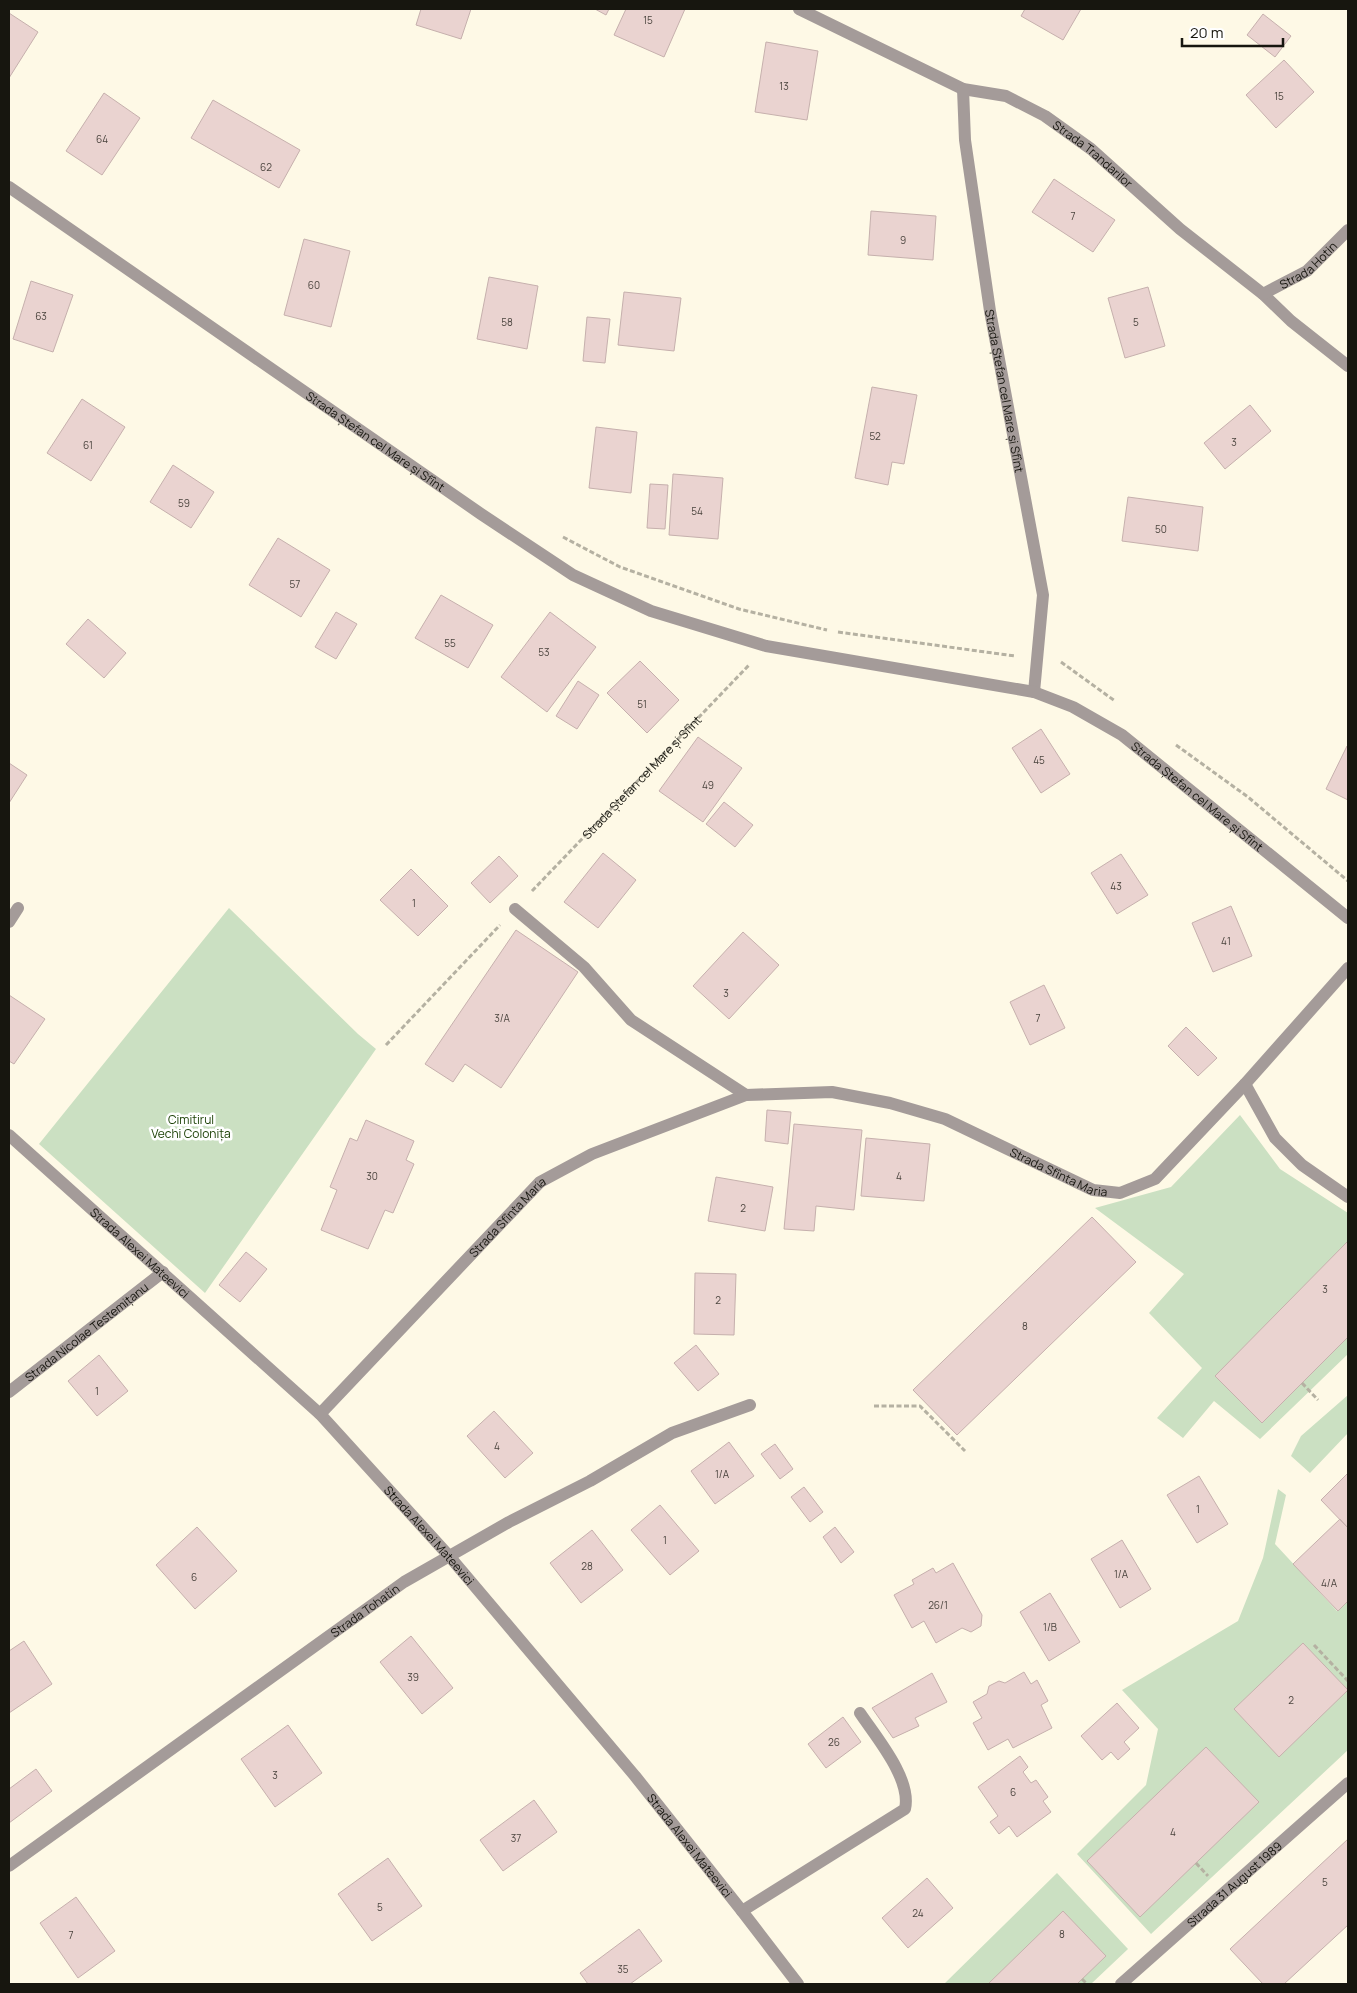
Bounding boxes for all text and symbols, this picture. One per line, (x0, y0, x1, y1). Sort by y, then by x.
house number: 15 (643, 13, 653, 27)
scale bar (1182, 15, 1283, 47)
text: 20 m (1190, 22, 1223, 43)
house number: 13 (779, 79, 789, 93)
house number: 15 (1274, 89, 1284, 103)
street label: Strada Trandarilor (1050, 116, 1137, 192)
house number: 64 (96, 132, 108, 146)
house number: 62 (260, 160, 272, 174)
house number: 7 (1070, 209, 1076, 223)
house number: 9 (900, 233, 906, 247)
street label: Strada Hotin (1276, 237, 1341, 293)
house number: 60 (308, 278, 320, 292)
street label: Strada Ștefan cel Mare și Sfînt (981, 308, 1028, 474)
house number: 63 (35, 309, 47, 323)
house number: 58 (501, 315, 513, 329)
house number: 5 (1133, 315, 1139, 329)
street label: Strada Ștefan cel Mare și Sfînt (303, 387, 449, 495)
house number: 52 (869, 429, 881, 443)
house number: 3 (1231, 435, 1237, 449)
house number: 61 (83, 438, 93, 452)
house number: 59 (178, 496, 190, 510)
house number: 54 (691, 504, 703, 518)
house number: 50 (1155, 522, 1167, 536)
house number: 57 (290, 577, 300, 591)
house number: 55 (444, 636, 456, 650)
house number: 53 (538, 645, 550, 659)
house number: 51 (637, 697, 647, 711)
street label: Strada Ștefan cel Mare și Sfînt (578, 711, 705, 843)
street label: Strada Ștefan cel Mare și Sfînt (1128, 737, 1267, 855)
house number: 45 (1033, 753, 1045, 767)
house number: 49 (702, 778, 714, 792)
house number: 43 (1110, 879, 1122, 893)
house number: 1 (412, 896, 416, 910)
house number: 41 (1221, 934, 1231, 948)
house number: 3 (723, 986, 729, 1000)
house number: 3/A (494, 1011, 511, 1025)
house number: 7 (1035, 1011, 1041, 1025)
park label: Cimitirul Vechi Colonița (151, 1111, 231, 1142)
street label: Strada Sfînta Maria (1007, 1143, 1108, 1200)
house number: 30 (366, 1169, 378, 1183)
house number: 4 (896, 1169, 902, 1183)
street label: Strada Sfînta Maria (465, 1172, 548, 1261)
house number: 2 (740, 1201, 746, 1215)
street label: Strada Alexei Mateevici (87, 1203, 193, 1302)
street label: Strada Nicolae Testemițanu (21, 1278, 152, 1385)
house number: 3 (1322, 1282, 1328, 1296)
house number: 2 (715, 1293, 721, 1307)
house number: 8 (1022, 1319, 1028, 1333)
house number: 1 (95, 1384, 99, 1398)
house number: 4 (494, 1439, 500, 1453)
house number: 1/A (715, 1467, 730, 1481)
street label: Strada Alexei Mateevici (380, 1482, 478, 1588)
house number: 1 (1196, 1502, 1200, 1516)
house number: 1 (663, 1533, 667, 1547)
house number: 28 (581, 1559, 593, 1573)
house number: 1/A (1114, 1567, 1129, 1581)
house number: 6 (191, 1570, 197, 1584)
house number: 4/A (1321, 1576, 1338, 1590)
street label: Strada Tohatin (327, 1580, 402, 1641)
house number: 26/1 (928, 1598, 948, 1612)
house number: 1/B (1043, 1620, 1057, 1634)
house number: 39 (407, 1670, 419, 1684)
house number: 2 (1288, 1693, 1294, 1707)
house number: 26 (828, 1735, 840, 1749)
house number: 3 (272, 1768, 278, 1782)
house number: 6 (1010, 1785, 1016, 1799)
street label: Strada Alexei Mateevici (643, 1790, 736, 1901)
house number: 4 (1170, 1825, 1176, 1839)
house number: 37 (511, 1831, 521, 1845)
street label: Strada 31 August 1989 (1183, 1837, 1285, 1931)
house number: 5 (1322, 1875, 1328, 1889)
house number: 5 (377, 1900, 383, 1914)
house number: 24 (912, 1906, 924, 1920)
house number: 8 (1059, 1927, 1065, 1941)
house number: 7 (68, 1928, 74, 1942)
house number: 35 (617, 1962, 629, 1976)

